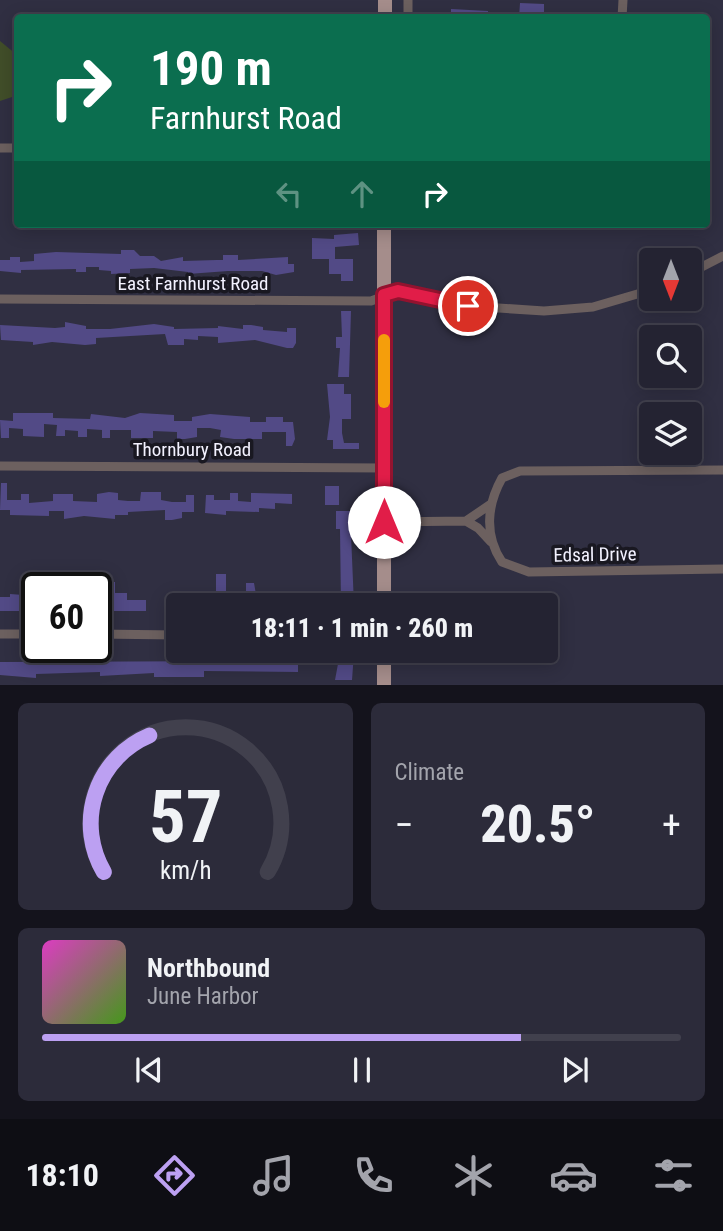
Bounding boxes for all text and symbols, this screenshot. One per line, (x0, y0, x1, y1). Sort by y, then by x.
text: 190 m (150, 40, 272, 97)
icon: right (35, 42, 126, 133)
text: Farnhurst Road (150, 99, 342, 137)
icon: left (270, 175, 308, 213)
icon: ahead (343, 175, 381, 213)
icon: right (416, 175, 454, 213)
north arrow (639, 248, 702, 312)
map controls (639, 248, 702, 465)
street label: East Farnhurst Road (117, 272, 269, 295)
pin (438, 276, 498, 336)
icon: arrive (449, 287, 487, 325)
button: search (639, 325, 702, 388)
button: layers (639, 402, 702, 465)
street label: Thornbury Road (133, 438, 251, 461)
position arrow (347, 485, 421, 559)
street label: Edsal Drive (553, 542, 637, 567)
speed limit sign: 60 (21, 572, 112, 663)
text: 18:11 · 1 min · 260 m (251, 613, 473, 643)
text: Climate (395, 759, 464, 786)
text: 57 (148, 775, 222, 861)
text: 20.5° (480, 794, 595, 855)
text: − (395, 803, 414, 847)
text: + (662, 803, 681, 847)
text: km/h (160, 856, 211, 885)
text: Northbound (147, 953, 270, 983)
text: June Harbor (147, 983, 259, 1010)
icon: previous (130, 1051, 168, 1089)
icon: pause (343, 1051, 381, 1089)
icon: next (556, 1051, 594, 1089)
icon: directions (150, 1151, 199, 1200)
icon: music (249, 1151, 298, 1200)
icon: phone (349, 1151, 398, 1200)
icon: climate (449, 1151, 498, 1200)
icon: car (549, 1151, 598, 1200)
icon: filters (649, 1151, 698, 1200)
text: 18:10 (25, 1156, 99, 1194)

